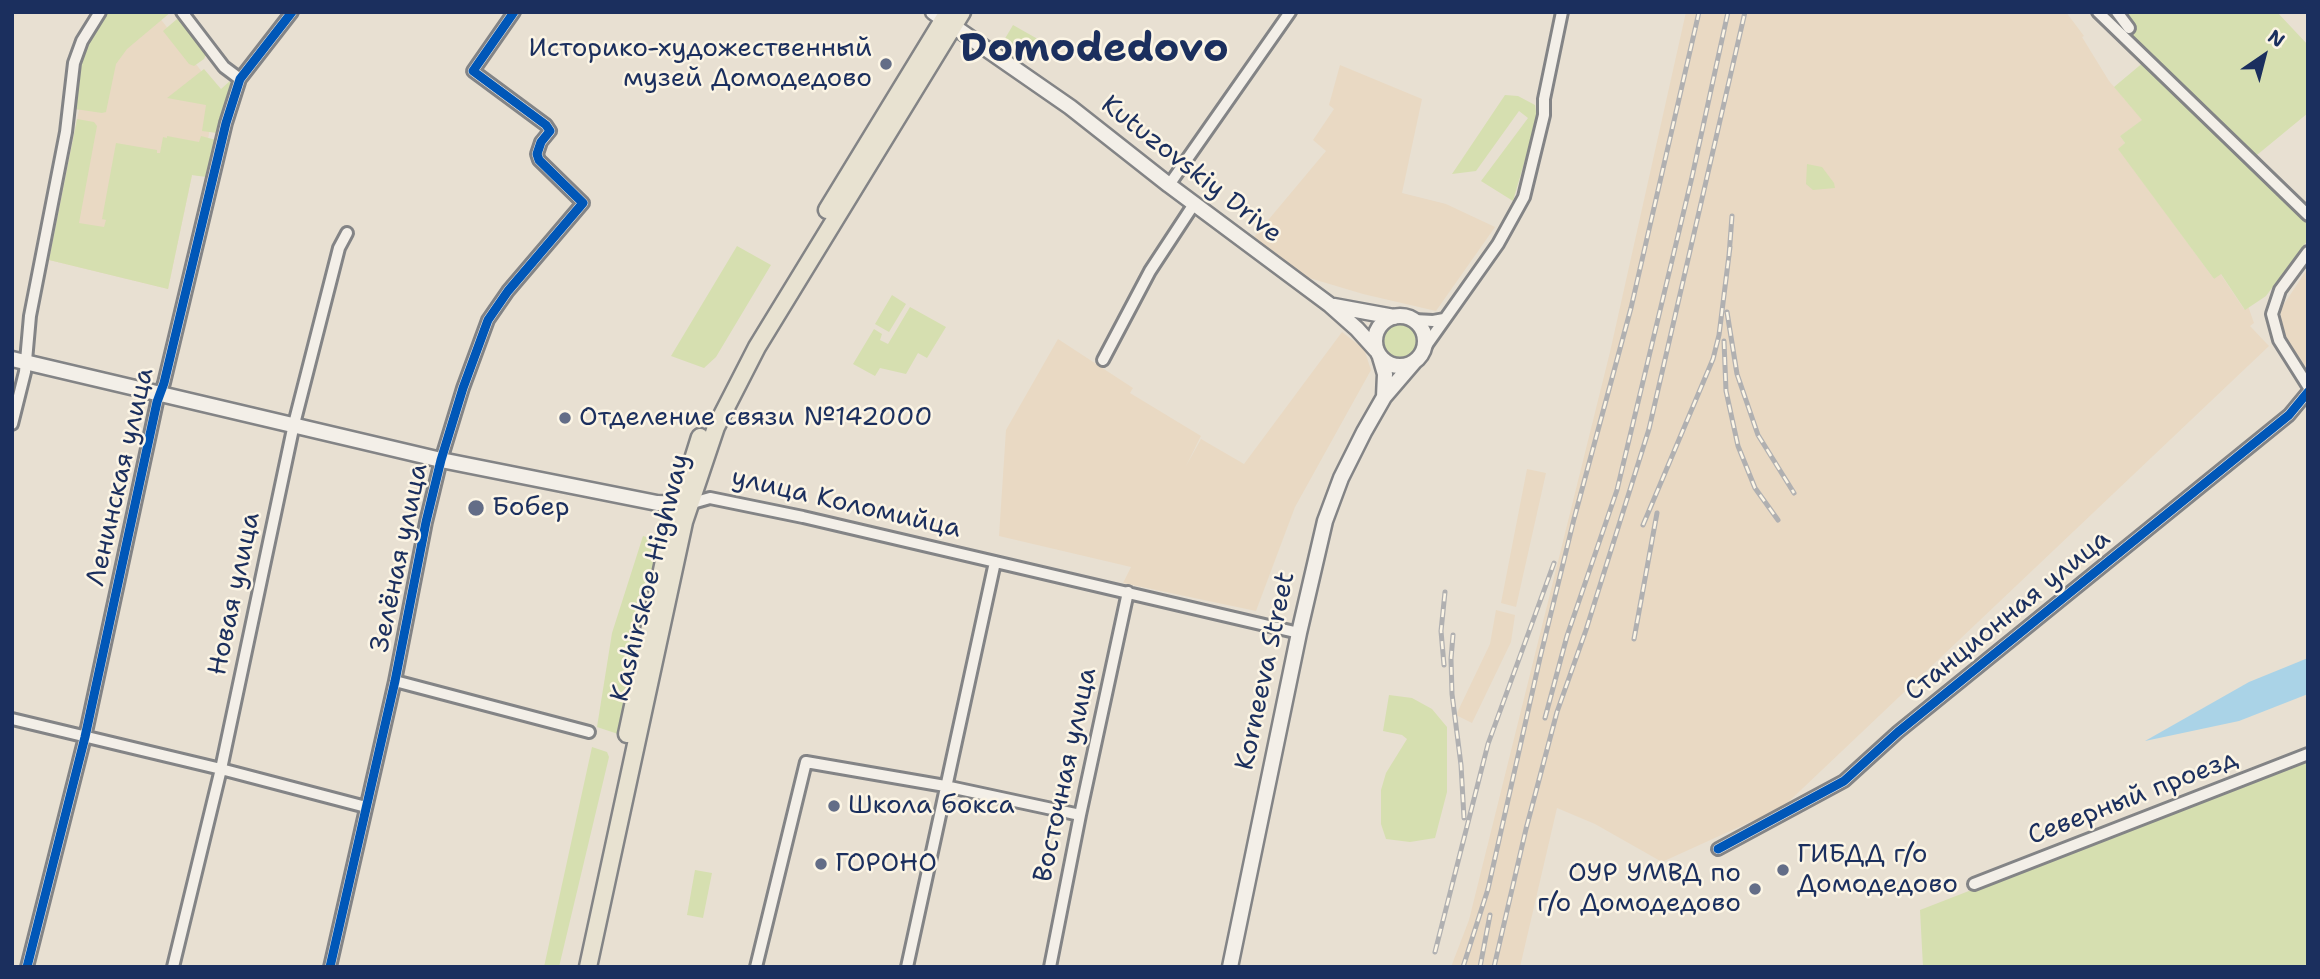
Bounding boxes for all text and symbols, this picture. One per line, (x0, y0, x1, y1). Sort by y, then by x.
north arrow (2229, 21, 2299, 91)
text: N (2263, 24, 2290, 53)
district label: Domodedovo (959, 27, 1229, 75)
place label: Историко-художественный музей Домодедово (528, 33, 872, 94)
marker: Историко-художественный музей Домодедово (878, 56, 894, 72)
street label: Kutuzovskiy Drive (1094, 90, 1288, 250)
street label: Ленинская улица (81, 365, 161, 589)
place label: Отделение связи №142000 (579, 402, 933, 434)
marker: Отделение связи №142000 (557, 410, 573, 426)
street label: Kashirskoe Highway (605, 451, 697, 705)
street label: Зелёная улица (365, 461, 435, 655)
street label: улица Коломийца (728, 462, 964, 546)
place label: Бобер (492, 492, 570, 524)
marker: Бобер (466, 498, 486, 518)
street label: Новая улица (202, 510, 268, 678)
street label: Станционная улица (1899, 524, 2117, 708)
street label: Korneeva Street (1230, 569, 1302, 773)
street label: Восточная улица (1028, 665, 1104, 885)
street label: Северный проезд (2024, 744, 2242, 852)
place label: Школа бокса (848, 790, 1015, 822)
marker: Школа бокса (826, 798, 842, 814)
place label: ГИБДД г/о Домодедово (1797, 839, 1958, 900)
place label: ГОРОНО (835, 848, 937, 880)
marker: ГОРОНО (813, 856, 829, 872)
place label: ОУР УМВД по г/о Домодедово (1537, 858, 1741, 920)
marker: ГИБДД г/о Домодедово (1775, 862, 1791, 878)
marker: ОУР УМВД по г/о Домодедово (1747, 881, 1763, 897)

